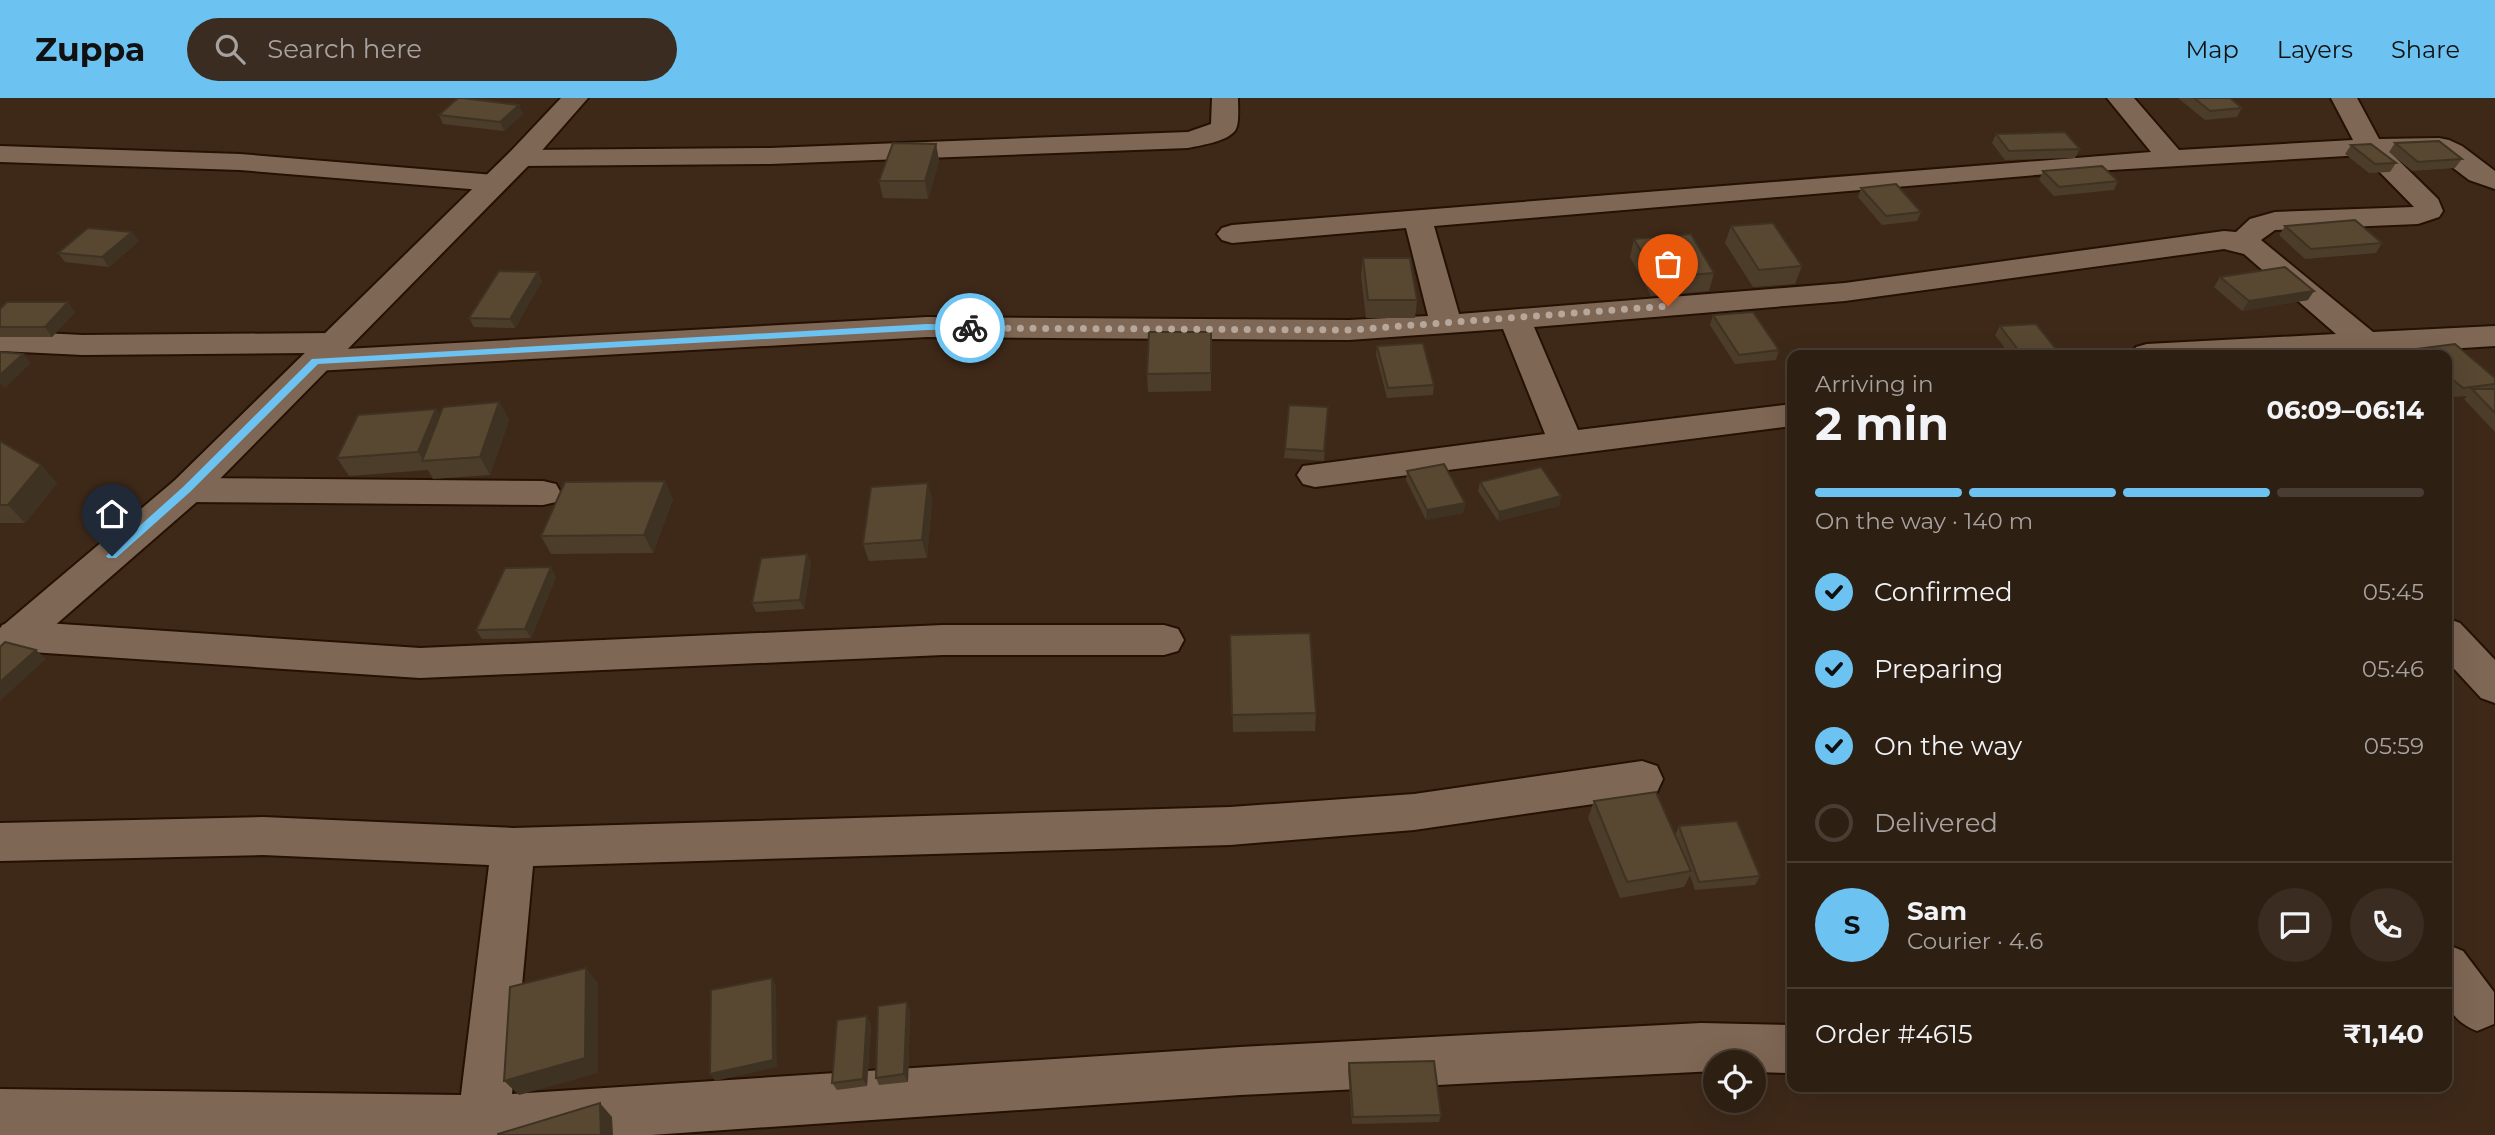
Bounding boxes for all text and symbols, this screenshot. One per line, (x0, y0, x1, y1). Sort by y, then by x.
search box (187, 18, 677, 81)
text: Zuppa (35, 29, 145, 69)
icon: search (211, 30, 249, 68)
text: Search here (267, 33, 422, 65)
text: Map (2185, 35, 2239, 64)
text: Layers (2277, 35, 2353, 64)
text: Share (2391, 35, 2460, 64)
pin (1638, 234, 1698, 306)
icon: bag (1649, 245, 1687, 283)
courier (935, 293, 1005, 363)
icon: bike (951, 309, 989, 347)
text: Arriving in (1815, 370, 1934, 398)
text: 06:09–06:14 (2266, 394, 2424, 426)
text: 2 min (1815, 395, 1949, 452)
pin (82, 484, 142, 556)
icon: home (93, 495, 131, 533)
text: On the way · 140 m (1815, 507, 2033, 535)
icon: check (1815, 573, 1853, 611)
text: Confirmed (1874, 576, 2013, 608)
text: 05:45 (2363, 578, 2424, 606)
icon: check (1815, 650, 1853, 688)
text: Preparing (1874, 653, 2003, 685)
text: 05:46 (2362, 655, 2424, 683)
icon: check (1815, 727, 1853, 765)
text: On the way (1874, 730, 2022, 762)
text: 05:59 (2364, 732, 2424, 760)
text: Delivered (1874, 807, 1998, 839)
button: chat (2258, 888, 2332, 962)
button: phone (2350, 888, 2424, 962)
text: Sam (1907, 895, 1967, 927)
text: S (1844, 909, 1860, 941)
text: Courier · 4.6 (1907, 927, 2043, 955)
text: Order #4615 (1815, 1018, 1973, 1050)
text: ₹1,140 (2343, 1018, 2424, 1050)
map controls (1703, 1050, 1766, 1113)
button: locate (1703, 1050, 1766, 1113)

